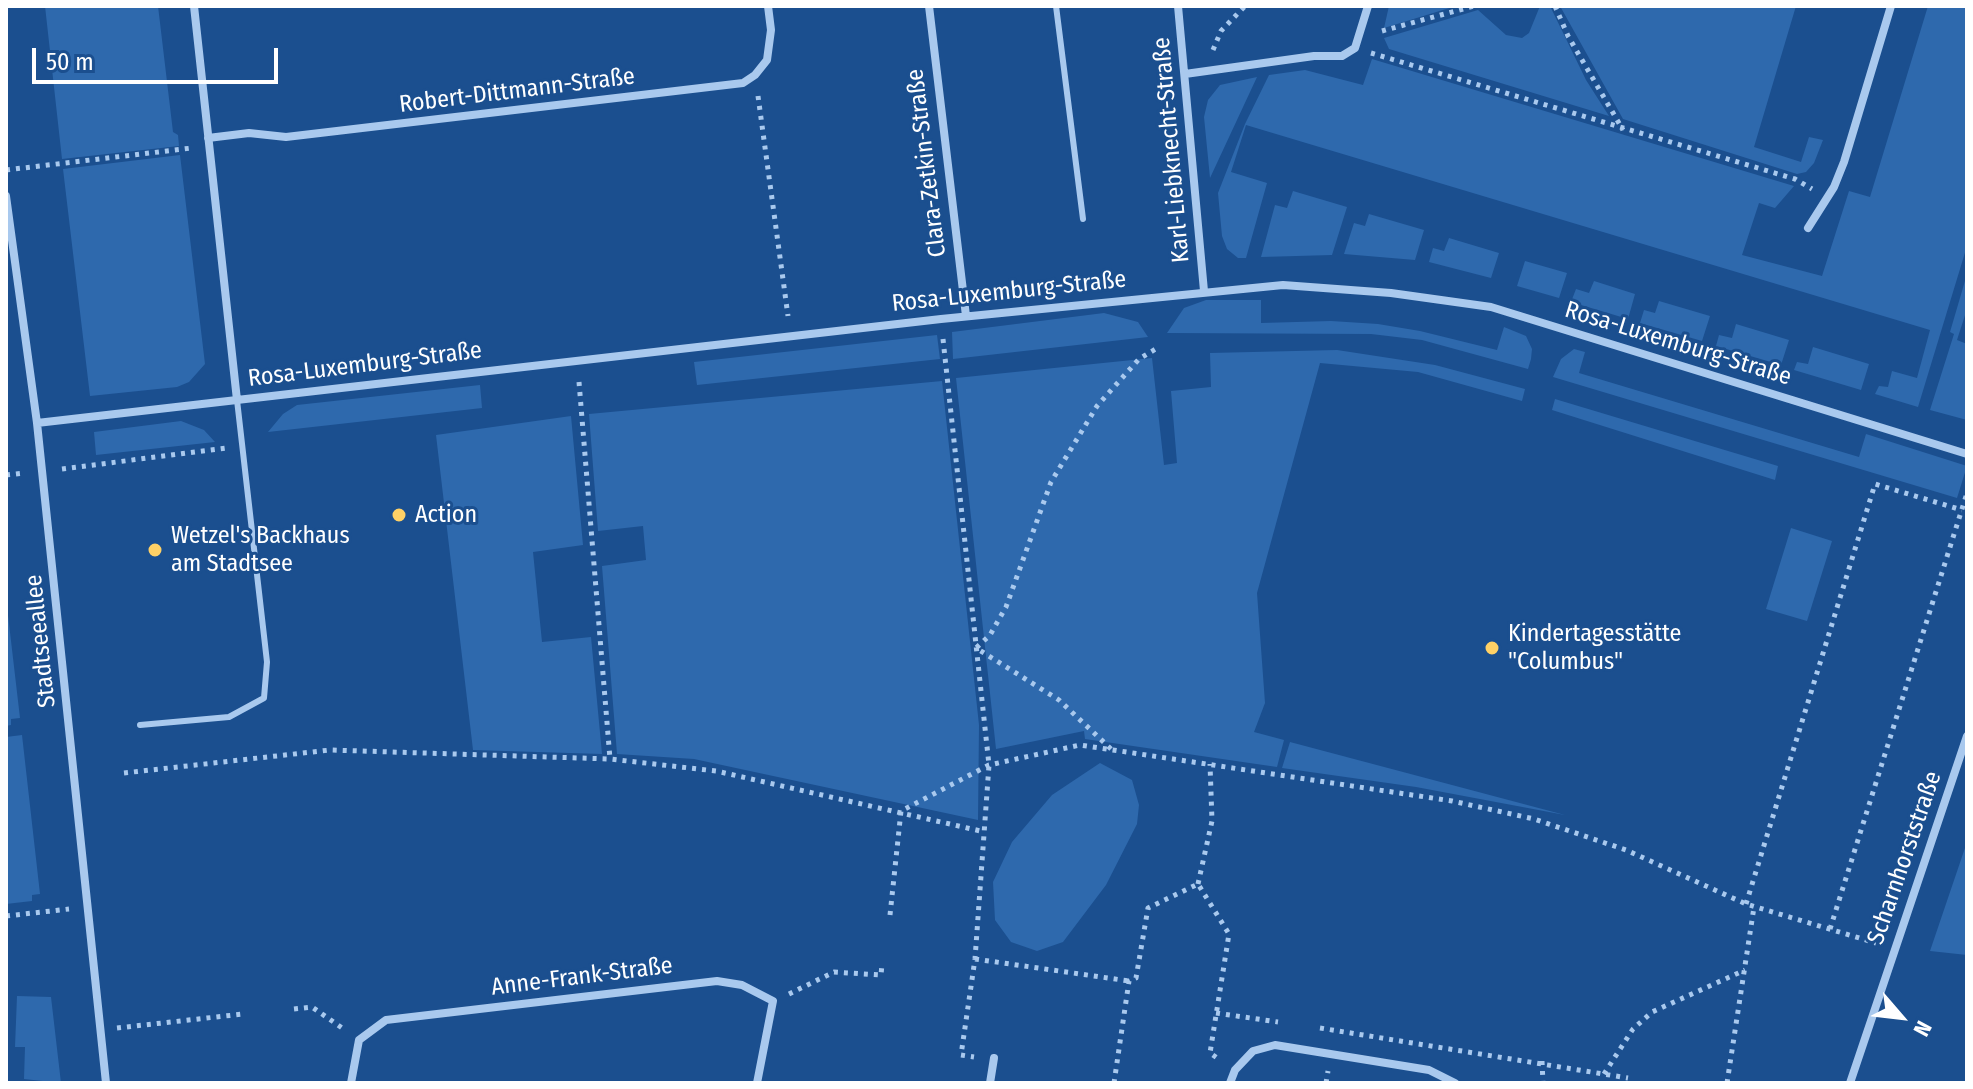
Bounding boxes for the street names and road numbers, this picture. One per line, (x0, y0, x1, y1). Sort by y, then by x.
street label: Karl-Liebknecht-Straße (1148, 36, 1196, 264)
street label: Robert-Dittmann-Straße (398, 62, 636, 120)
street label: Clara-Zetkin-Straße (901, 67, 953, 259)
street label: Rosa-Luxemburg-Straße (890, 265, 1128, 319)
street label: Rosa-Luxemburg-Straße (1561, 296, 1795, 392)
street label: Rosa-Luxemburg-Straße (246, 336, 484, 394)
street label: Stadtseeallee (20, 573, 62, 709)
street label: Scharnhorststraße (1862, 768, 1948, 948)
street label: Anne-Frank-Straße (490, 952, 674, 1002)

